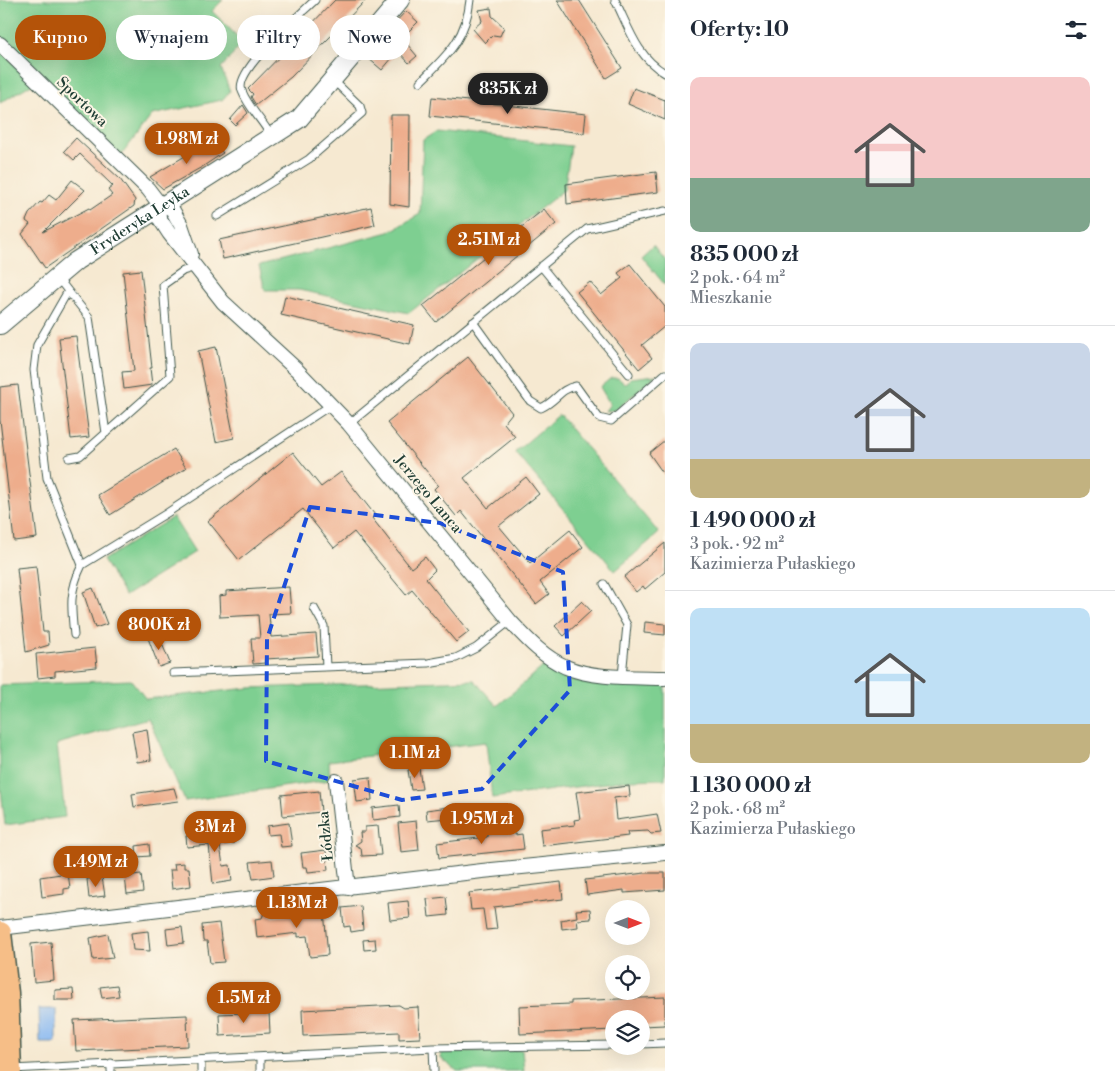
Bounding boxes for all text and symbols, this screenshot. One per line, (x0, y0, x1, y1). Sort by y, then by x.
chip: Kupno (15, 15, 106, 60)
chip: Wynajem (116, 15, 227, 60)
chip: Filtry (237, 15, 320, 60)
chip: Nowe (330, 15, 410, 60)
icon: filters (1062, 16, 1090, 44)
text: Oferty: 10 (690, 17, 789, 43)
pin: 835K zł (462, 72, 554, 115)
street label: Sportowa (52, 73, 112, 131)
text: 835K zł (479, 79, 537, 99)
icon: home (845, 110, 935, 200)
pin: 1.98M zł (135, 122, 239, 165)
text: 1.98M zł (156, 129, 218, 149)
street label: Fryderyka Leyka (87, 182, 193, 259)
pin: 2.51M zł (437, 224, 541, 266)
text: 2.51M zł (458, 230, 520, 250)
text: 835 000 zł (690, 242, 798, 268)
text: 2 pok. · 64 m² (690, 268, 785, 288)
text: Mieszkanie (690, 288, 772, 308)
icon: home (845, 375, 935, 465)
street label: Jerzego Lanca (389, 450, 466, 537)
text: 1 490 000 zł (690, 508, 815, 534)
text: 3 pok. · 92 m² (690, 534, 784, 554)
text: Kazimierza Pułaskiego (690, 554, 856, 574)
pin: 800K zł (113, 608, 205, 651)
text: 800K zł (128, 615, 190, 635)
icon: home (845, 640, 935, 730)
pin: 1.1M zł (369, 736, 461, 779)
text: 1.1M zł (390, 743, 440, 763)
text: 1 130 000 zł (690, 773, 811, 799)
text: 2 pok. · 68 m² (690, 799, 785, 819)
pin: 1.95M zł (430, 802, 534, 845)
text: 1.95M zł (451, 809, 513, 829)
pin: 3M zł (180, 810, 250, 853)
street label: Łódzka (314, 810, 338, 862)
text: 3M zł (195, 817, 235, 837)
text: Kazimierza Pułaskiego (690, 819, 856, 839)
pin: 1.49M zł (44, 846, 148, 888)
text: 1.49M zł (64, 852, 128, 872)
pin: 1.13M zł (245, 886, 349, 929)
text: 1.13M zł (267, 893, 327, 913)
north arrow (605, 900, 650, 945)
map controls (605, 900, 650, 1055)
button: locate (605, 955, 650, 1000)
pin: 1.5M zł (198, 982, 290, 1024)
text: 1.5M zł (218, 988, 270, 1008)
button: layers (605, 1010, 650, 1055)

